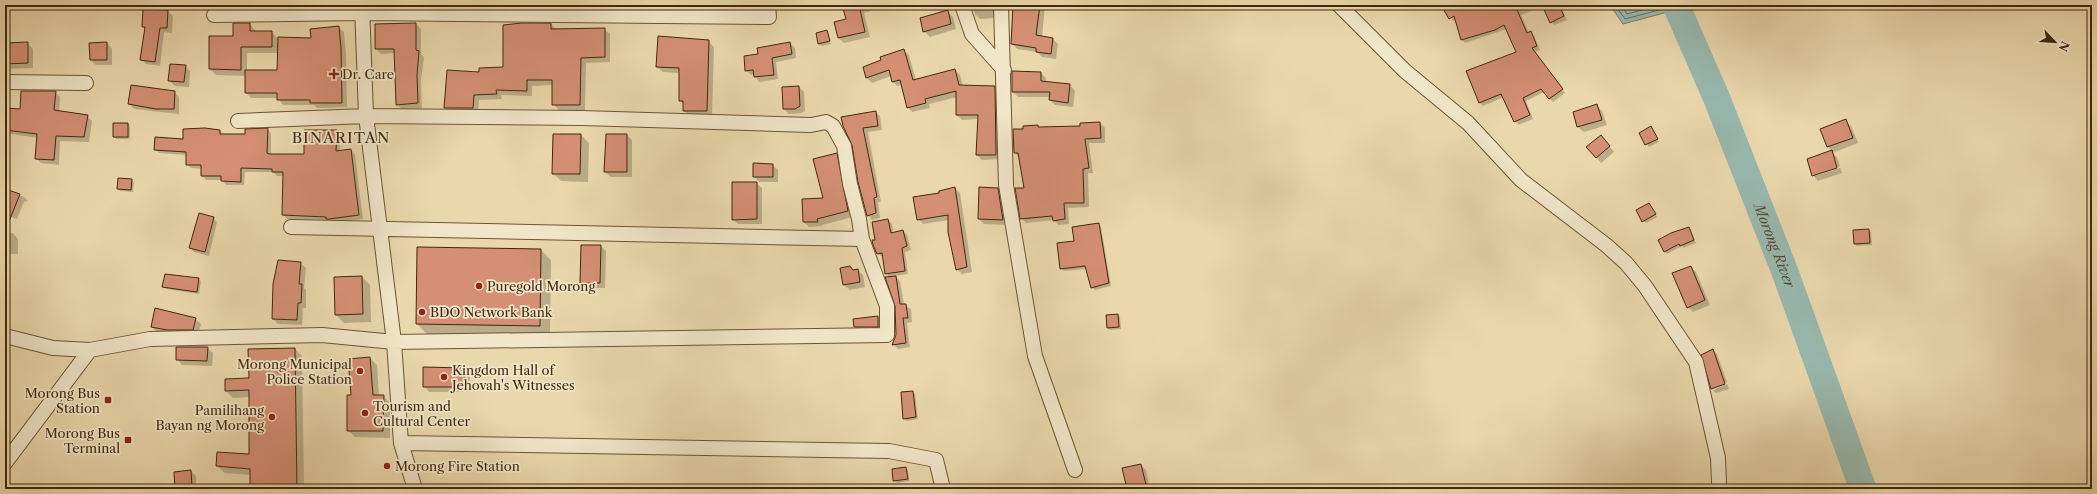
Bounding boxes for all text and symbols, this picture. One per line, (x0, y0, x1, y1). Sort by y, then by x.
north arrow (2035, 22, 2075, 62)
text: N (2056, 39, 2072, 54)
place label: Dr. Care (342, 66, 394, 82)
marker: Dr. Care (329, 69, 339, 79)
district label: BINARITAN (292, 128, 390, 147)
water label: Morong River (1749, 199, 1799, 292)
place label: Puregold Morong (487, 278, 595, 294)
marker: Puregold Morong (474, 281, 484, 291)
place label: BDO Network Bank (430, 304, 553, 320)
marker: BDO Network Bank (417, 307, 427, 317)
place label: Morong Municipal Police Station (237, 356, 352, 387)
place label: Kingdom Hall of Jehovah's Witnesses (450, 362, 575, 393)
marker: Morong Municipal Police Station (355, 366, 365, 376)
marker: Kingdom Hall of Jehovah's Witnesses (439, 372, 449, 382)
place label: Morong Bus Station (25, 385, 100, 416)
marker: Morong Bus Station (103, 395, 113, 405)
place label: Tourism and Cultural Center (373, 398, 470, 429)
place label: Pamilihang Bayan ng Morong (156, 402, 264, 433)
marker: Tourism and Cultural Center (360, 408, 370, 418)
marker: Pamilihang Bayan ng Morong (267, 412, 277, 422)
place label: Morong Bus Terminal (45, 425, 120, 456)
marker: Morong Bus Terminal (123, 435, 133, 445)
place label: Morong Fire Station (395, 458, 520, 474)
marker: Morong Fire Station (382, 461, 392, 471)

